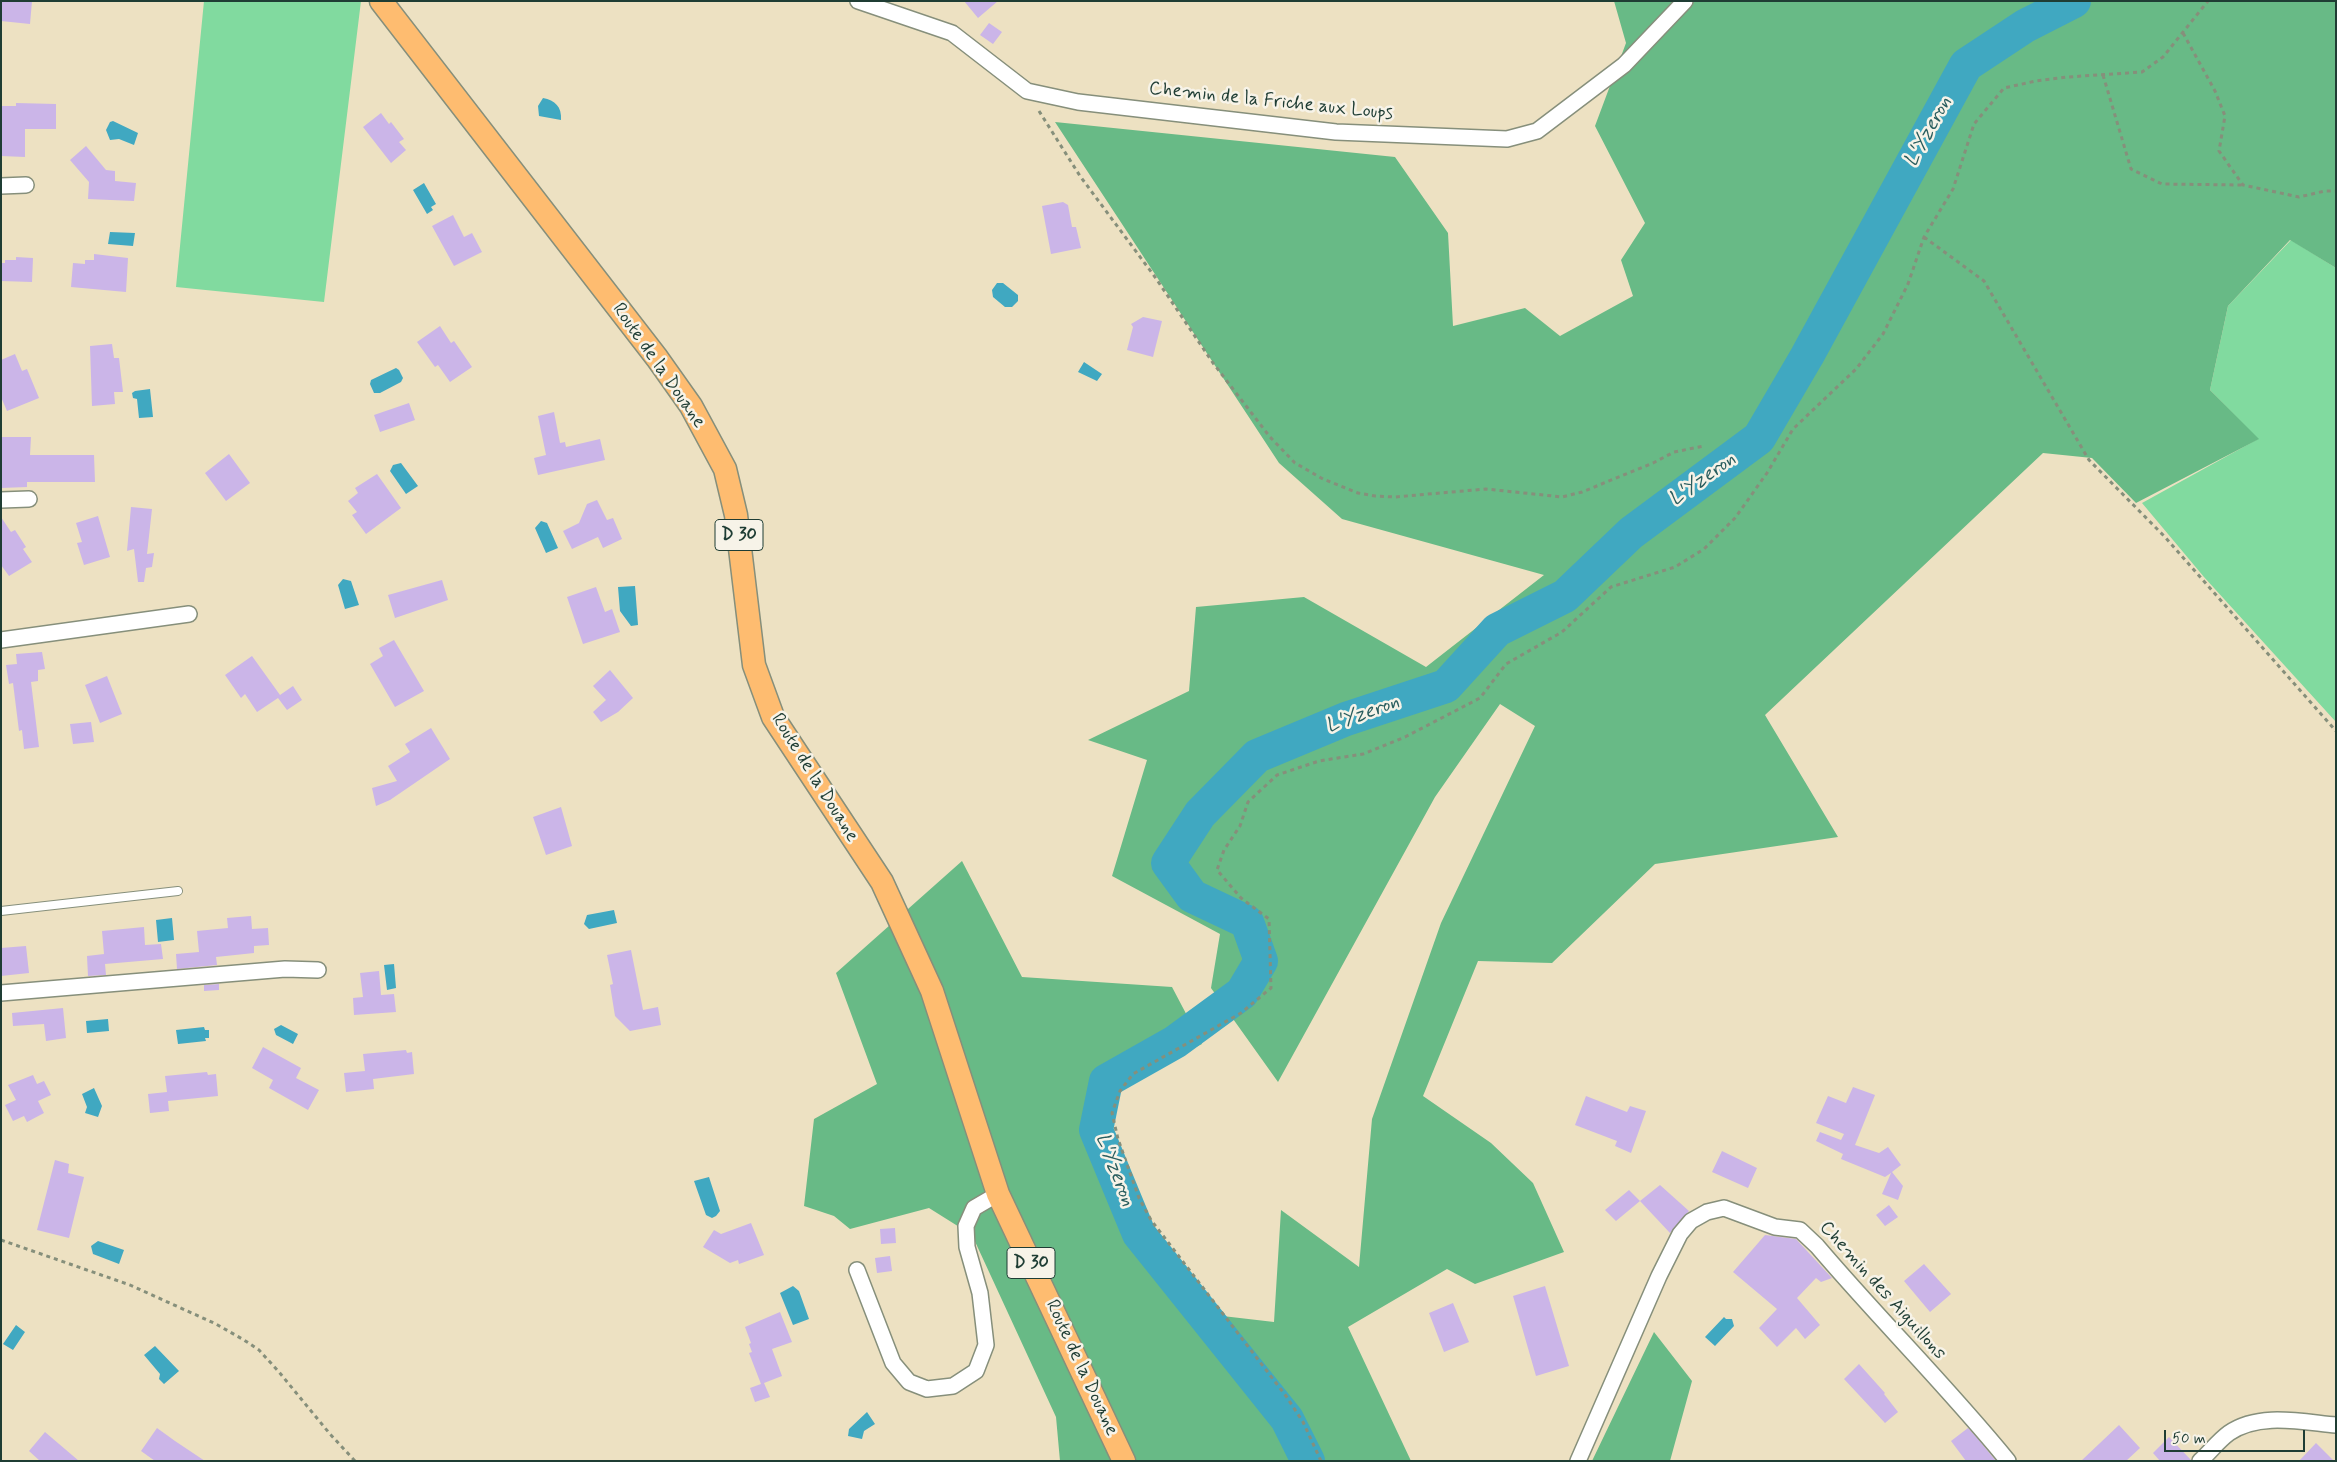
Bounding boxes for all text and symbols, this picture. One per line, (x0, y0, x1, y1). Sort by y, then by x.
street label: Chemin de la Friche aux Loups (1148, 78, 1394, 126)
water label: L'Yzeron (1900, 93, 1958, 171)
street label: Route de la Douane (606, 299, 710, 433)
water label: L'Yzeron (1665, 448, 1741, 512)
road number: D 30 (715, 520, 763, 550)
water label: L'Yzeron (1323, 691, 1403, 739)
street label: Route de la Douane (765, 709, 863, 847)
water label: L'Yzeron (1089, 1130, 1139, 1210)
street label: Chemin des Aiguillons (1814, 1217, 1950, 1365)
road number: D 30 (1007, 1248, 1055, 1278)
street label: Route de la Douane (1040, 1296, 1122, 1440)
scale bar (2167, 1420, 2308, 1452)
text: 50 m (2172, 1429, 2206, 1449)

